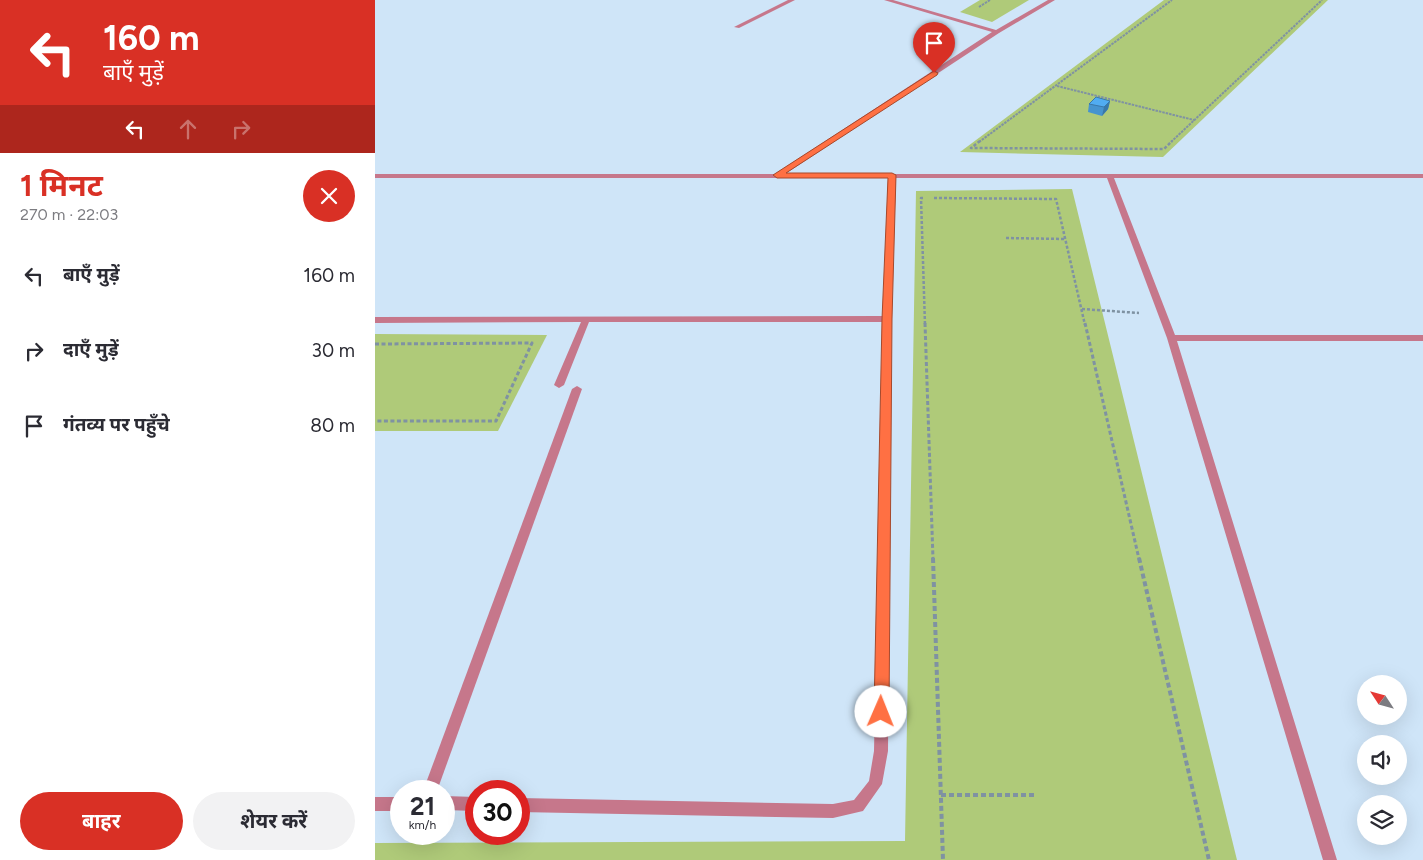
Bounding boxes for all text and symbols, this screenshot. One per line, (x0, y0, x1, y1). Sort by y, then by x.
text: 160 m (103, 17, 200, 59)
icon: left (20, 20, 85, 85)
pin (913, 22, 955, 73)
icon: arrive (920, 29, 948, 57)
text: बाएँ मुड़ें (103, 59, 164, 86)
icon: left (121, 115, 149, 143)
icon: ahead (174, 115, 202, 143)
icon: right (227, 115, 255, 143)
text: 1 मिनट (20, 167, 103, 204)
button: close (303, 170, 355, 222)
text: 270 m · 22:03 (20, 205, 118, 224)
icon: left (20, 262, 48, 290)
text: बाएँ मुड़ें (63, 263, 120, 286)
text: 160 m (303, 264, 355, 287)
icon: right (20, 337, 48, 365)
text: दाएँ मुड़ें (63, 338, 119, 361)
text: 30 m (312, 339, 355, 362)
icon: arrive (20, 412, 48, 440)
text: गंतव्य पर पहुँचे (63, 413, 170, 436)
text: 80 m (310, 414, 355, 437)
north arrow (1357, 675, 1407, 725)
map controls (1357, 675, 1407, 845)
position arrow (854, 685, 906, 737)
button: sound (1357, 735, 1407, 785)
speed limit sign: 30 (465, 780, 530, 845)
text: 21 (410, 791, 435, 821)
button: बाहर (20, 792, 183, 850)
button: शेयर करें (193, 792, 355, 850)
button: layers (1357, 795, 1407, 845)
text: km/h (409, 818, 436, 832)

